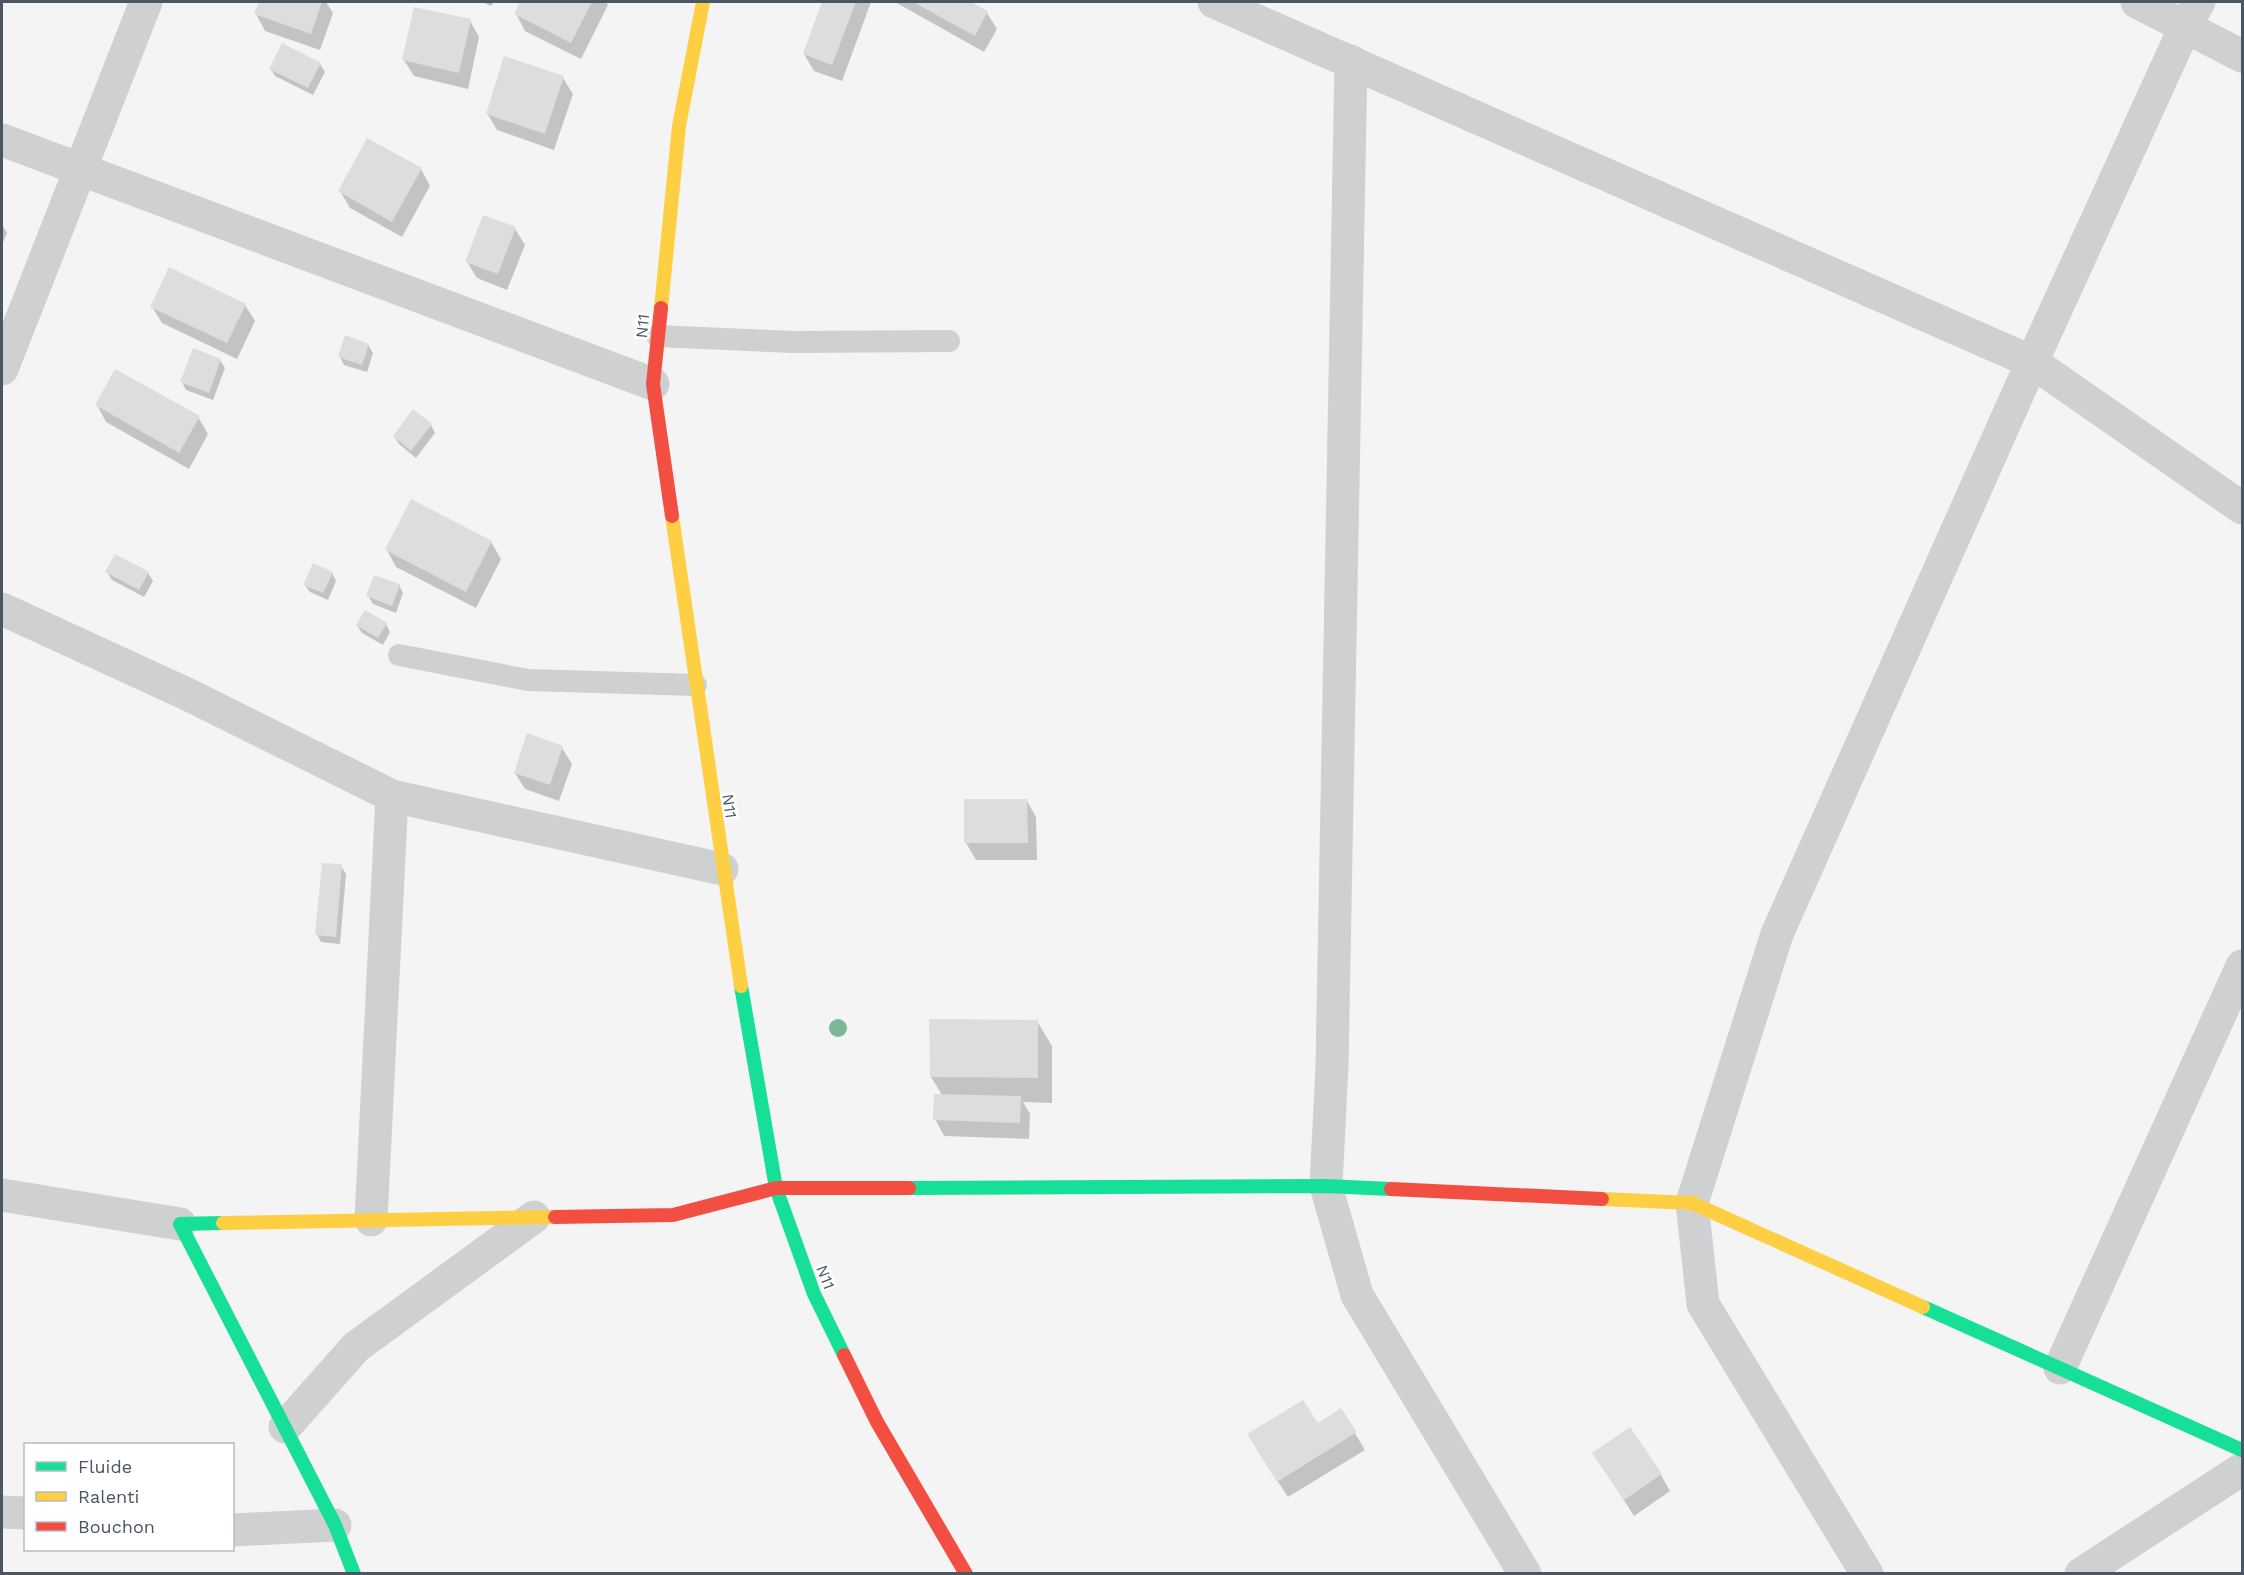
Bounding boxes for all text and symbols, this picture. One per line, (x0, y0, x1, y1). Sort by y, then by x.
street label: N11 (632, 313, 653, 339)
street label: N11 (718, 793, 741, 819)
street label: N11 (812, 1262, 839, 1292)
legend (24, 1443, 234, 1551)
text: Fluide (78, 1456, 132, 1477)
text: Ralenti (78, 1486, 139, 1507)
text: Bouchon (78, 1516, 155, 1537)

